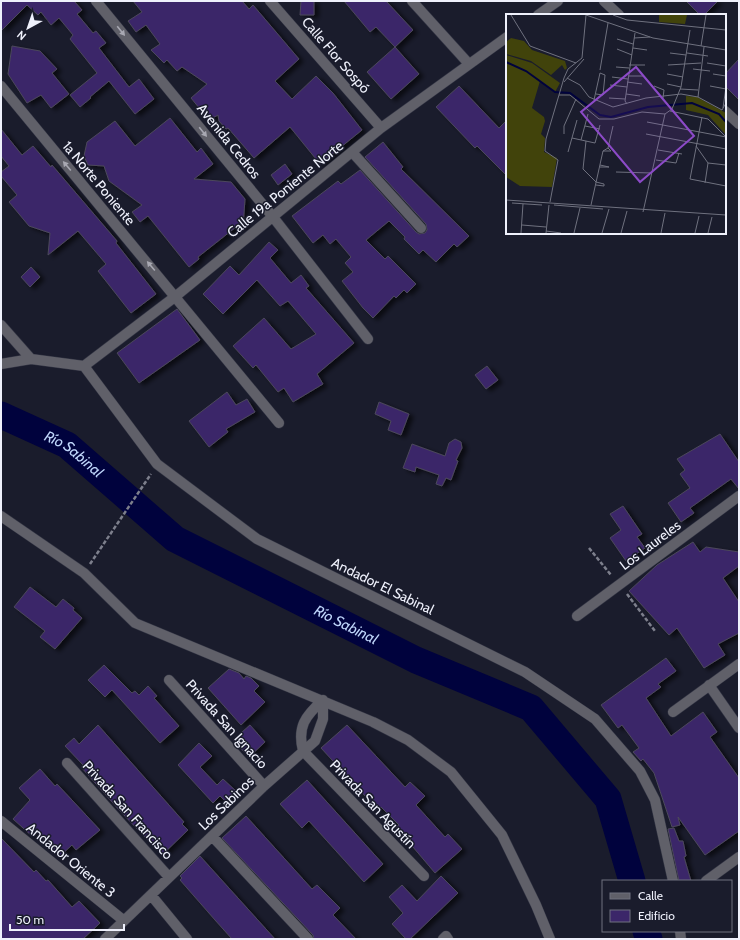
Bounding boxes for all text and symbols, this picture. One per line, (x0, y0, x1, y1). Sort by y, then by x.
north arrow (8, 8, 48, 48)
street label: Calle Flor Sospó (298, 13, 374, 97)
inset map (506, 14, 726, 234)
one-way arrow (117, 26, 126, 37)
text: N (14, 28, 29, 44)
street label: Avenida Cedros (193, 100, 265, 182)
one-way arrow (199, 126, 208, 137)
street label: 1a Norte Poniente (59, 137, 139, 229)
street label: Calle 19a Poniente Norte (223, 137, 347, 241)
one-way arrow (63, 161, 72, 172)
one-way arrow (146, 261, 155, 272)
water label: Río Sabinal (41, 427, 107, 482)
street label: Los Laureles (616, 516, 684, 574)
street label: Andador El Sabinal (329, 553, 438, 619)
water label: Río Sabinal (311, 601, 381, 649)
street label: Privada San Ignacio (182, 676, 272, 773)
street label: Privada San Agustín (326, 756, 420, 852)
street label: Privada San Francisco (79, 757, 177, 863)
street label: Los Sabinos (194, 772, 258, 834)
street label: Andador Oriente 3 (23, 819, 119, 901)
legend (602, 880, 732, 932)
text: Calle (638, 888, 663, 903)
scale bar (10, 906, 124, 932)
text: Edificio (638, 908, 675, 923)
text: 50 m (16, 912, 44, 927)

